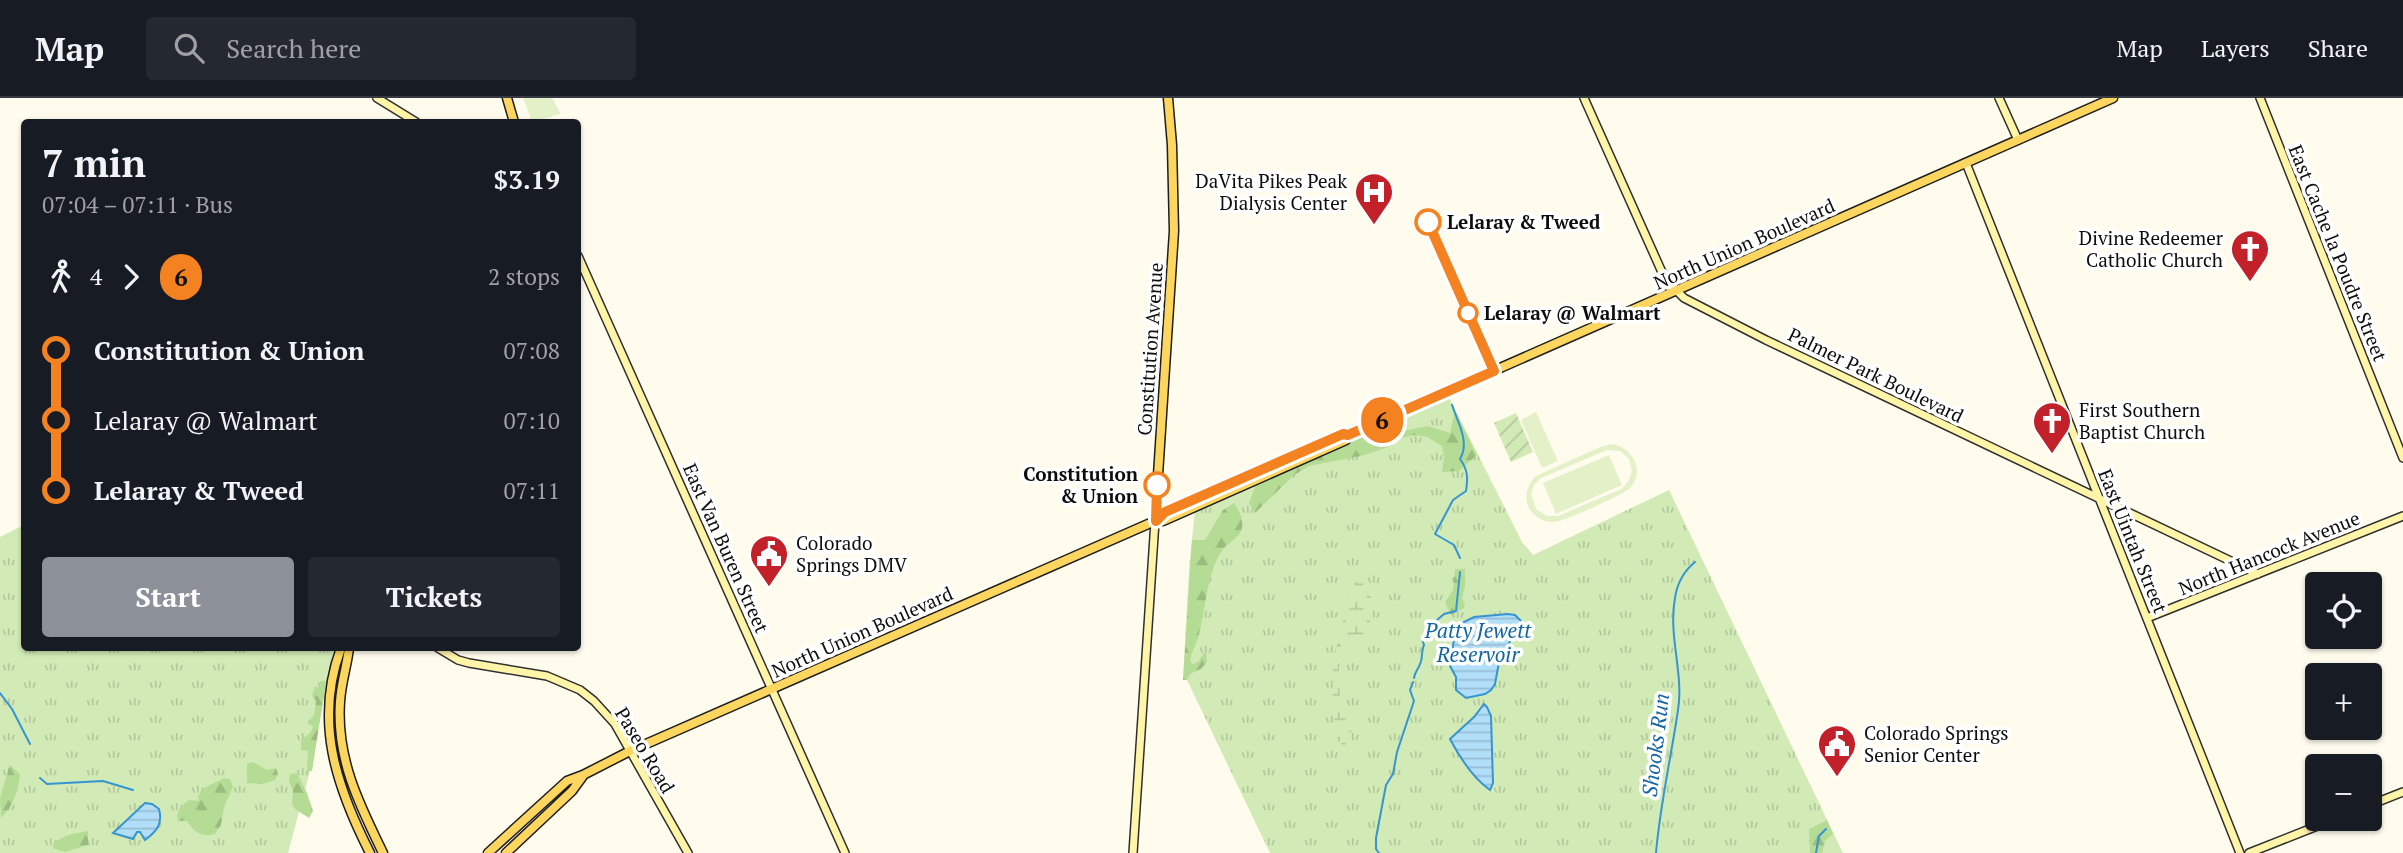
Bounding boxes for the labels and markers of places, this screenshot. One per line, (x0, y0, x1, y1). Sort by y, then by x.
place label: DaVita Pikes Peak Dialysis Center (1195, 168, 1348, 215)
hospital icon: DaVita Pikes Peak Dialysis Center (1353, 171, 1395, 226)
marker: Lelaray & Tweed (1415, 209, 1441, 235)
place label: Lelaray & Tweed (1447, 209, 1601, 234)
place label: Divine Redeemer Catholic Church (2079, 225, 2224, 272)
church icon: Divine Redeemer Catholic Church (2229, 228, 2271, 283)
place label: Lelaray @ Walmart (1484, 300, 1661, 325)
marker: Lelaray @ Walmart (1458, 303, 1478, 323)
place label: First Southern Baptist Church (2079, 397, 2205, 444)
church icon: First Southern Baptist Church (2031, 400, 2073, 455)
place label: Constitution & Union (1023, 461, 1139, 508)
marker: Constitution & Union (1144, 472, 1170, 498)
place label: Colorado Springs DMV (796, 530, 907, 577)
public building icon: Colorado Springs DMV (748, 533, 790, 588)
place label: Colorado Springs Senior Center (1864, 720, 2009, 767)
public building icon: Colorado Springs Senior Center (1816, 723, 1858, 778)

